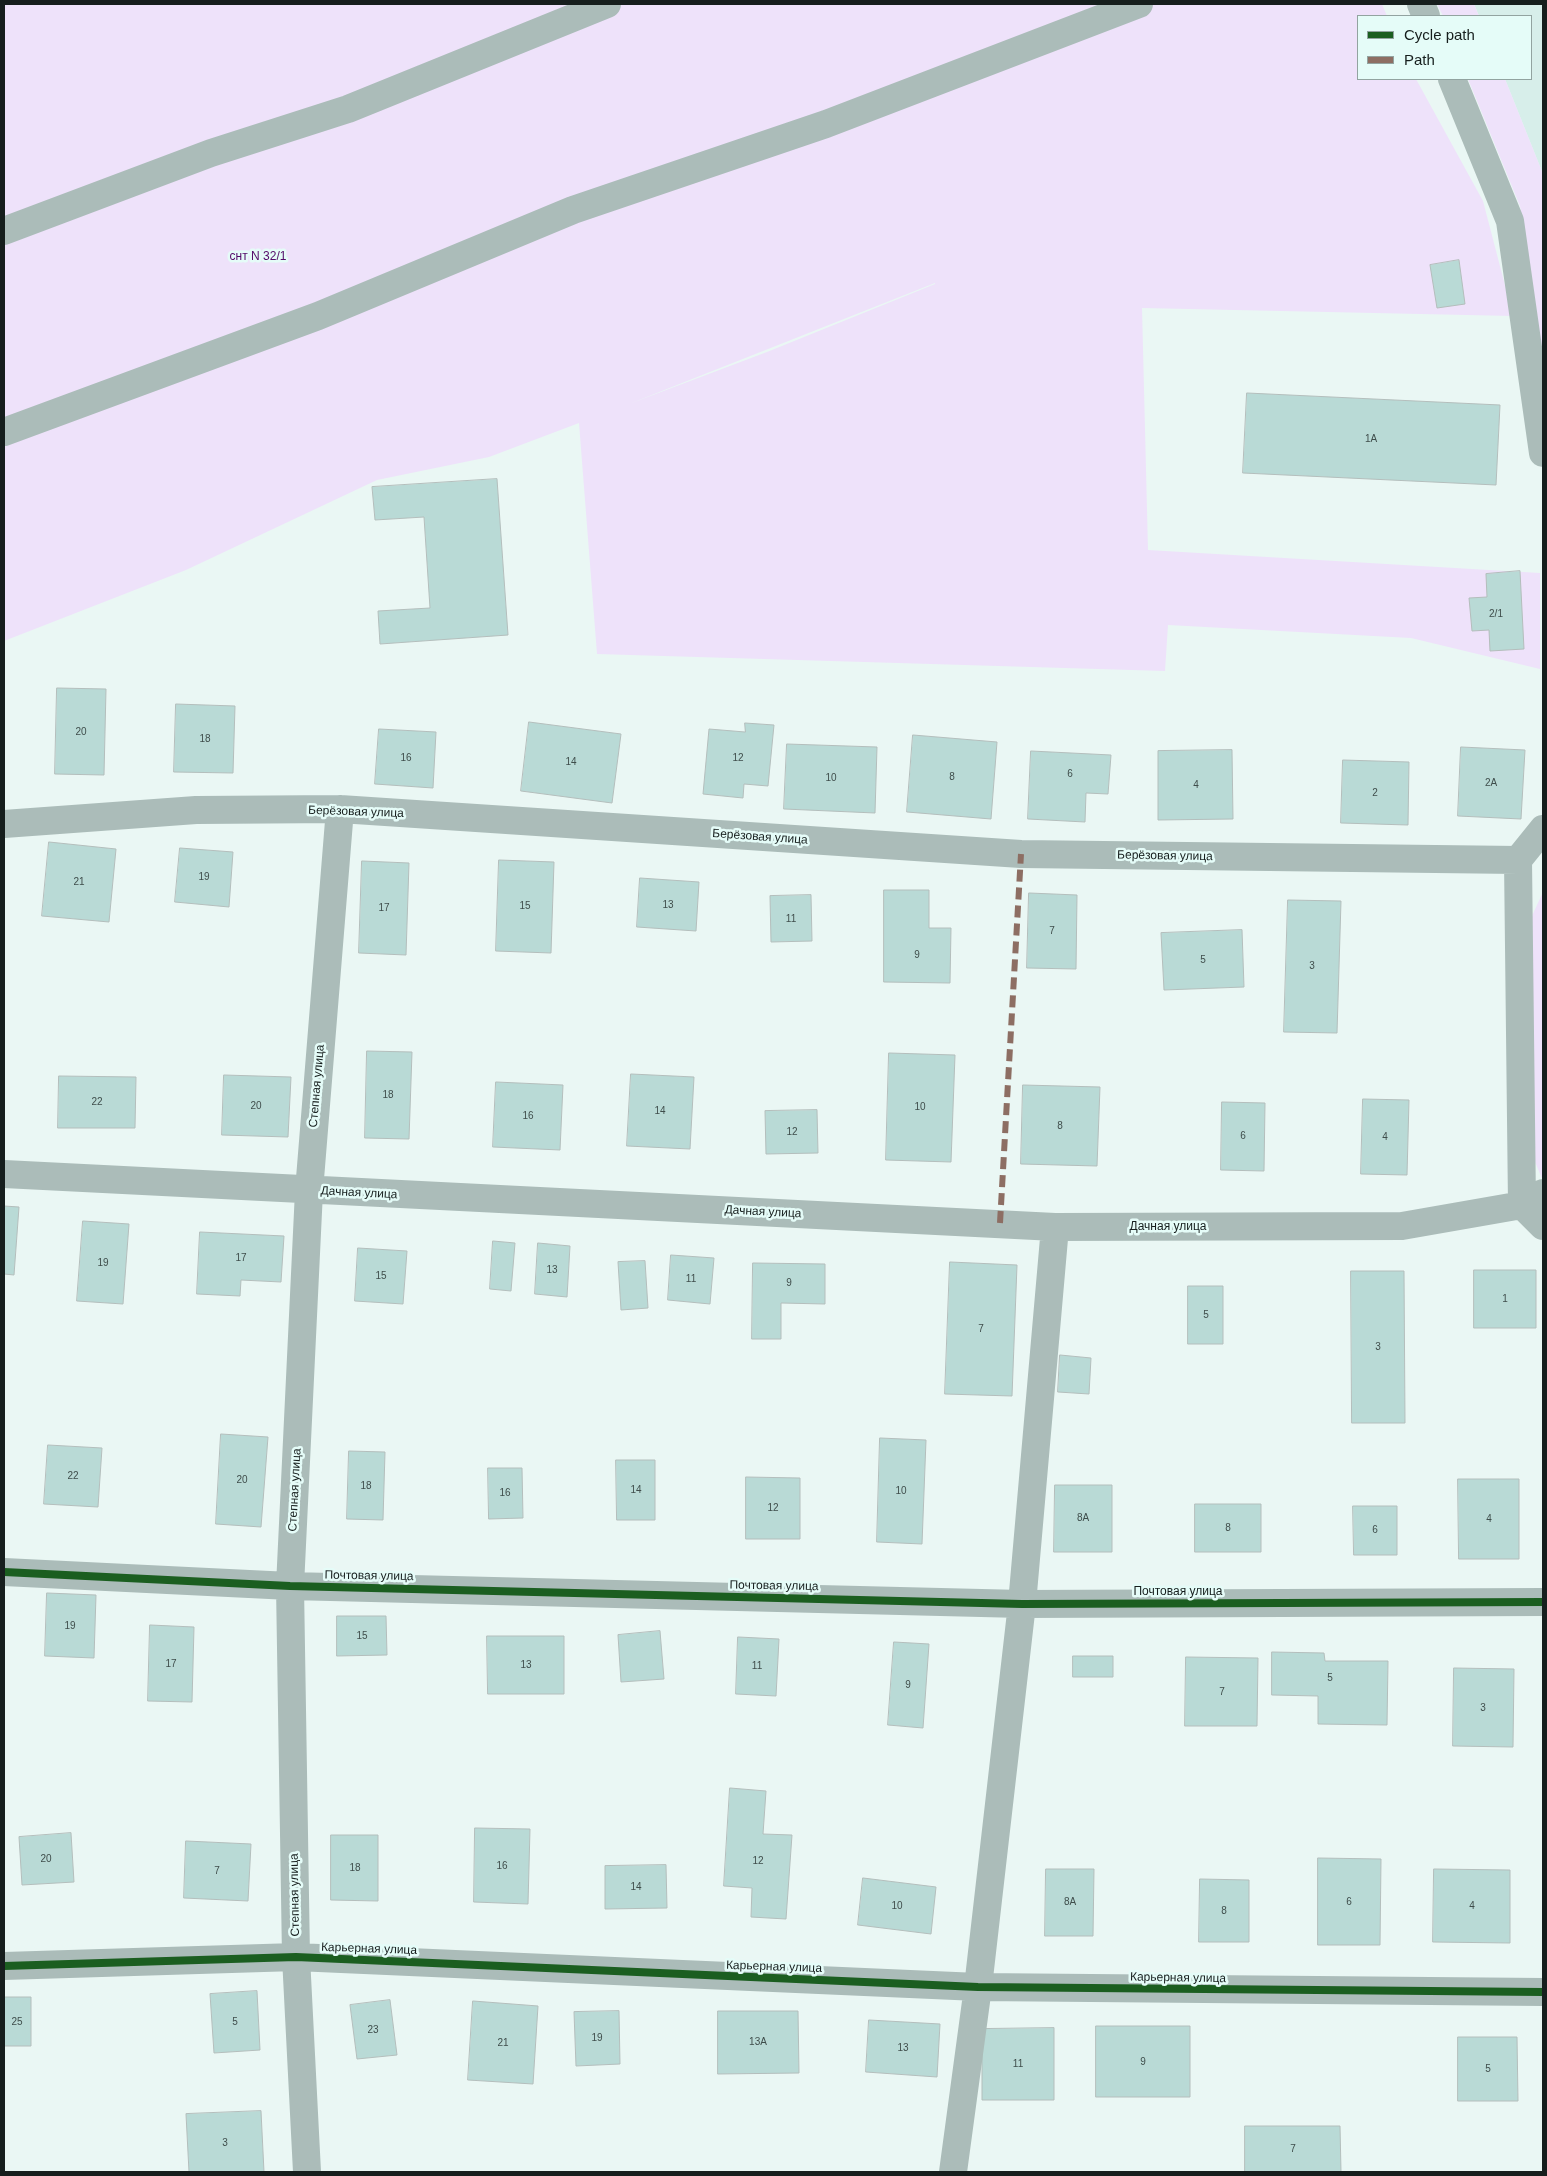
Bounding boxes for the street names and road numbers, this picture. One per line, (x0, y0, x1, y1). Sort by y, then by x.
street label: Берёзовая улица (308, 803, 404, 821)
street label: Берёзовая улица (712, 826, 808, 848)
street label: Берёзовая улица (1117, 848, 1213, 864)
street label: Степная улица (306, 1044, 328, 1128)
street label: Дачная улица (320, 1184, 398, 1202)
street label: Дачная улица (724, 1203, 802, 1221)
street label: Дачная улица (1130, 1220, 1206, 1234)
street label: Степная улица (286, 1448, 304, 1532)
street label: Почтовая улица (324, 1568, 414, 1584)
street label: Почтовая улица (729, 1578, 819, 1594)
street label: Почтовая улица (1133, 1585, 1223, 1599)
street label: Степная улица (287, 1853, 303, 1937)
street label: Карьерная улица (321, 1940, 417, 1958)
street label: Карьерная улица (726, 1958, 822, 1976)
street label: Карьерная улица (1130, 1970, 1226, 1986)

